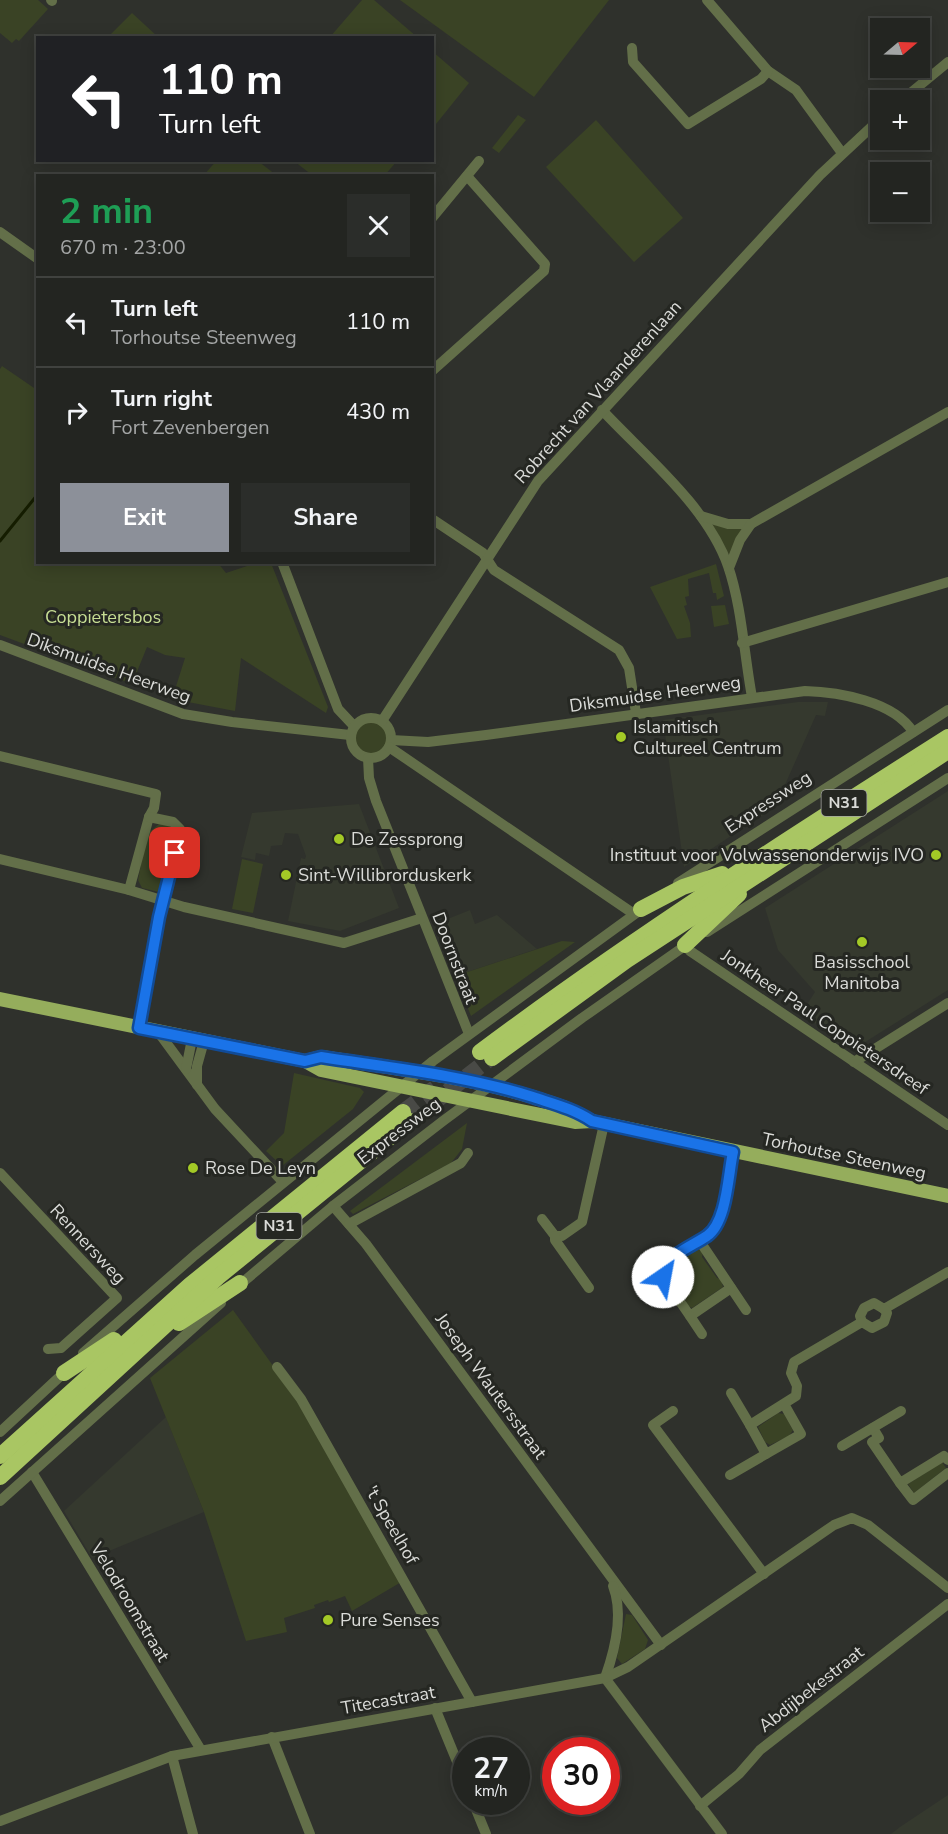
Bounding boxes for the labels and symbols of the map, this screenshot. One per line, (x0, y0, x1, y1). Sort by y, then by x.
north arrow (870, 18, 930, 78)
street label: Robrecht van Vlaanderenlaan (509, 295, 687, 489)
park label: Coppietersbos (45, 605, 161, 629)
street label: Diksmuidse Heerweg (24, 627, 194, 709)
street label: Diksmuidse Heerweg (568, 670, 742, 718)
place label: Islamitisch Cultureel Centrum (633, 715, 782, 760)
marker: Islamitisch Cultureel Centrum (614, 730, 628, 744)
street label: Expressweg (720, 765, 816, 839)
road number: N31 (822, 790, 866, 816)
pin (149, 827, 200, 878)
place label: De Zessprong (351, 827, 463, 851)
marker: De Zessprong (332, 832, 346, 846)
place label: Instituut voor Volwassenonderwijs IVO (610, 843, 924, 867)
marker: Instituut voor Volwassenonderwijs IVO (929, 848, 943, 862)
place label: Sint-Willibrorduskerk (298, 863, 472, 887)
marker: Sint-Willibrorduskerk (279, 868, 293, 882)
street label: Doornstraat (426, 909, 484, 1008)
marker: Basisschool Manitoba (855, 935, 869, 949)
street label: Jonkheer Paul Coppietersdreef (716, 943, 934, 1101)
place label: Basisschool Manitoba (814, 950, 911, 995)
street label: Expressweg (352, 1092, 446, 1170)
street label: Torhoutse Steenweg (760, 1127, 928, 1185)
place label: Rose De Leyn (205, 1156, 316, 1180)
marker: Rose De Leyn (186, 1161, 200, 1175)
street label: Rennersweg (45, 1199, 131, 1289)
road number: N31 (256, 1213, 302, 1239)
position arrow (631, 1245, 695, 1309)
street label: Joseph Wautersstraat (429, 1307, 553, 1465)
street label: 't Speelhof (360, 1481, 425, 1570)
street label: Velodroomstraat (84, 1537, 175, 1667)
place label: Pure Senses (340, 1608, 440, 1632)
marker: Pure Senses (321, 1613, 335, 1627)
street label: Abdijbekestraat (753, 1640, 869, 1738)
street label: Titecastraat (339, 1680, 438, 1720)
speed limit sign: 30 (542, 1737, 620, 1815)

